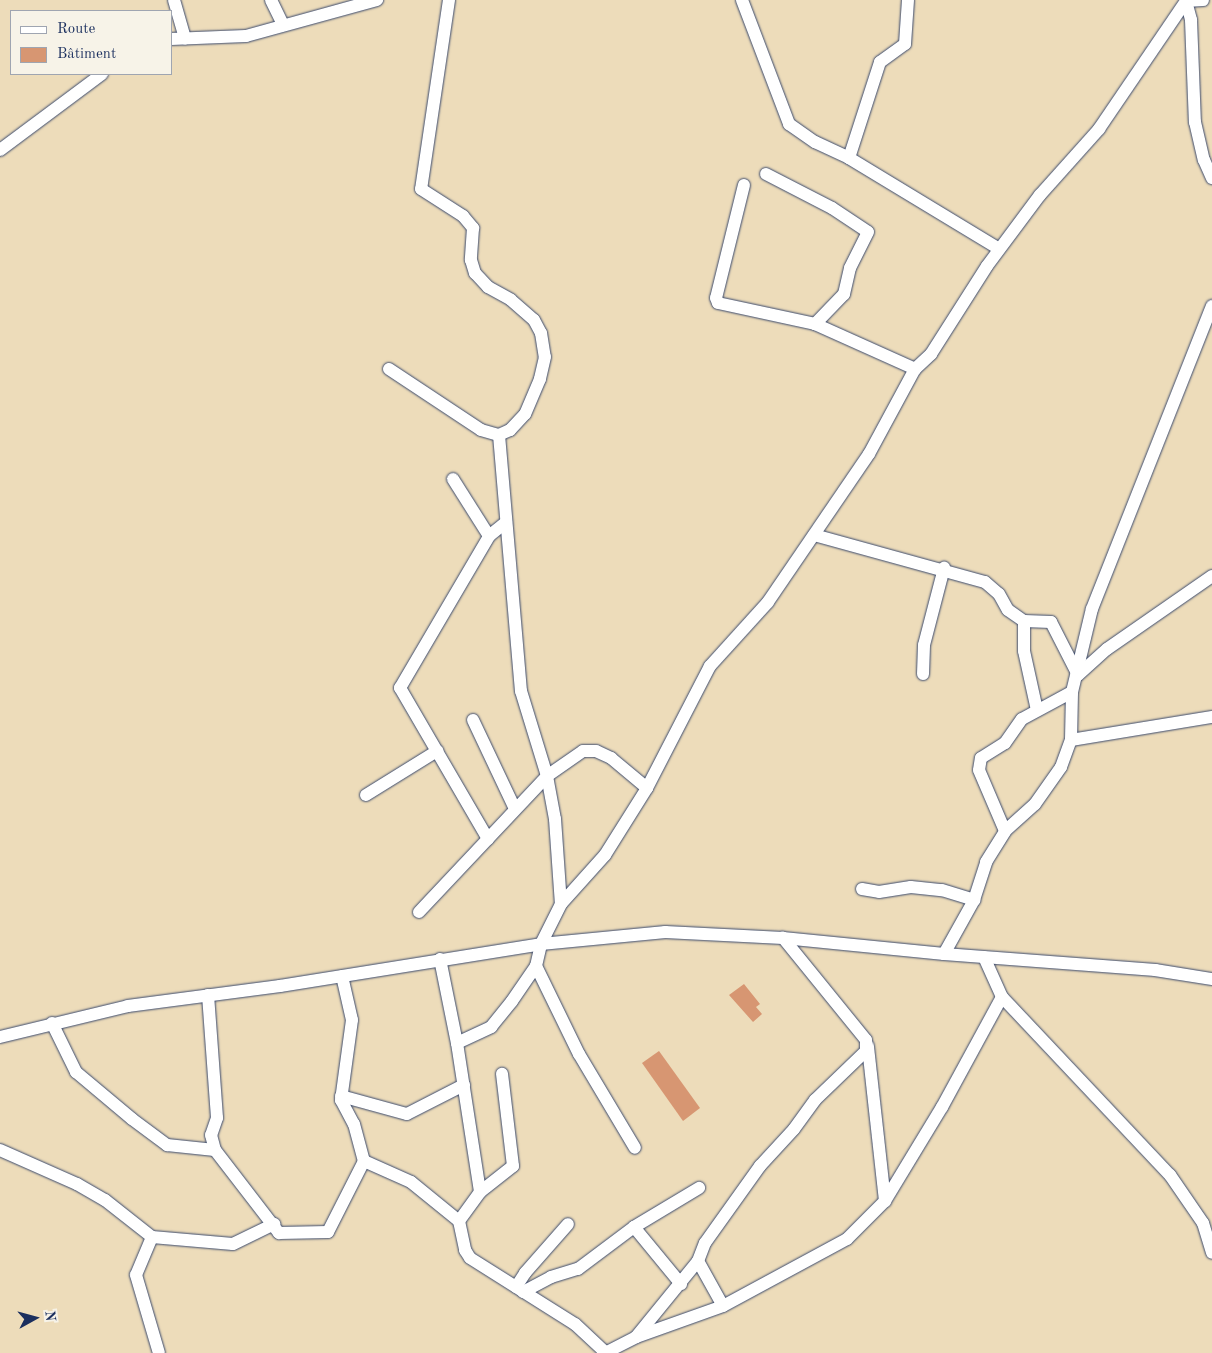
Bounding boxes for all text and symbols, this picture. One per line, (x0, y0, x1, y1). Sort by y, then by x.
legend (10, 10, 172, 75)
text: Route (57, 22, 95, 37)
text: Bâtiment (57, 47, 116, 62)
north arrow (10, 1293, 60, 1343)
text: N (42, 1310, 57, 1322)

